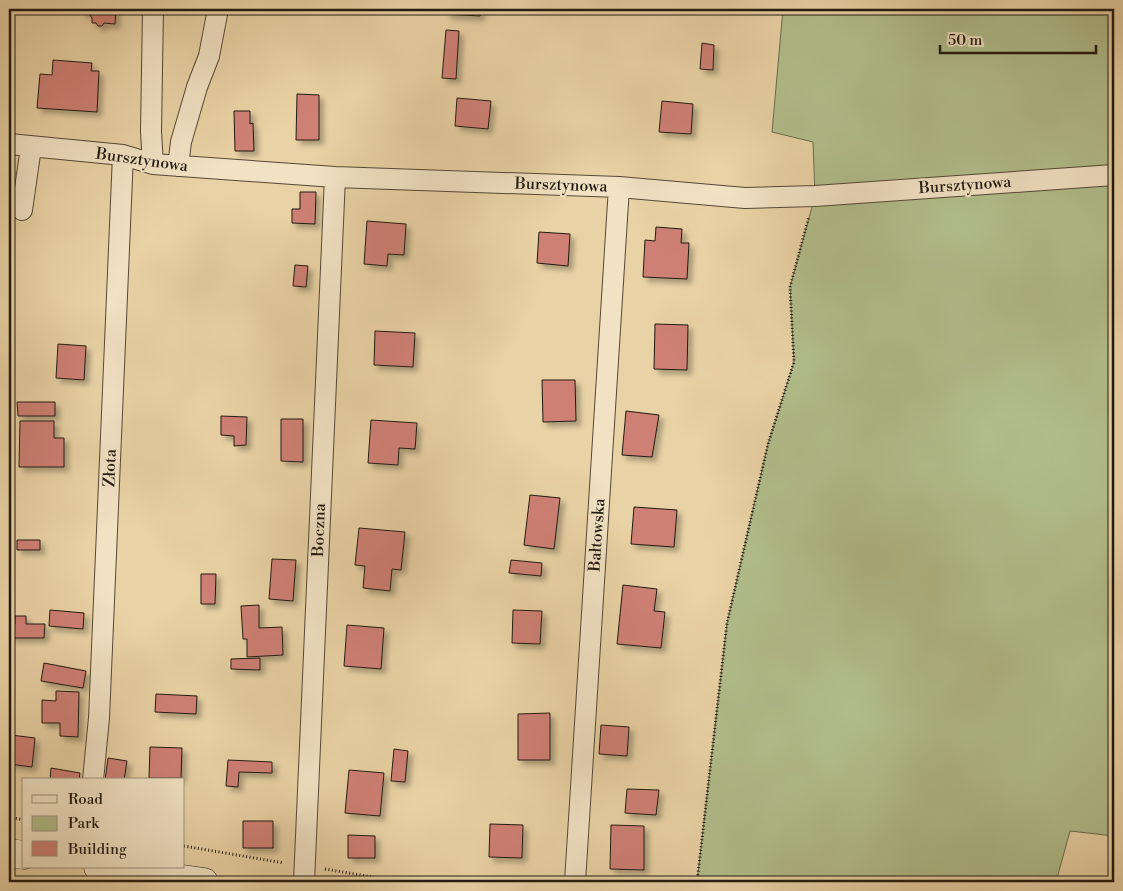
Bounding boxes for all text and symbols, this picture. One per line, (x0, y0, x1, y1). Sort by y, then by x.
scale bar (940, 22, 1097, 54)
text: 50 m (948, 31, 982, 50)
street label: Bursztynowa (94, 143, 190, 176)
street label: Bursztynowa (917, 172, 1013, 198)
street label: Bursztynowa (513, 173, 609, 197)
street label: Złota (99, 448, 121, 487)
street label: Bałtowska (584, 497, 610, 573)
street label: Boczna (308, 502, 330, 558)
legend (22, 778, 185, 868)
text: Road (68, 790, 103, 809)
text: Park (68, 814, 100, 833)
text: Building (67, 840, 127, 859)

